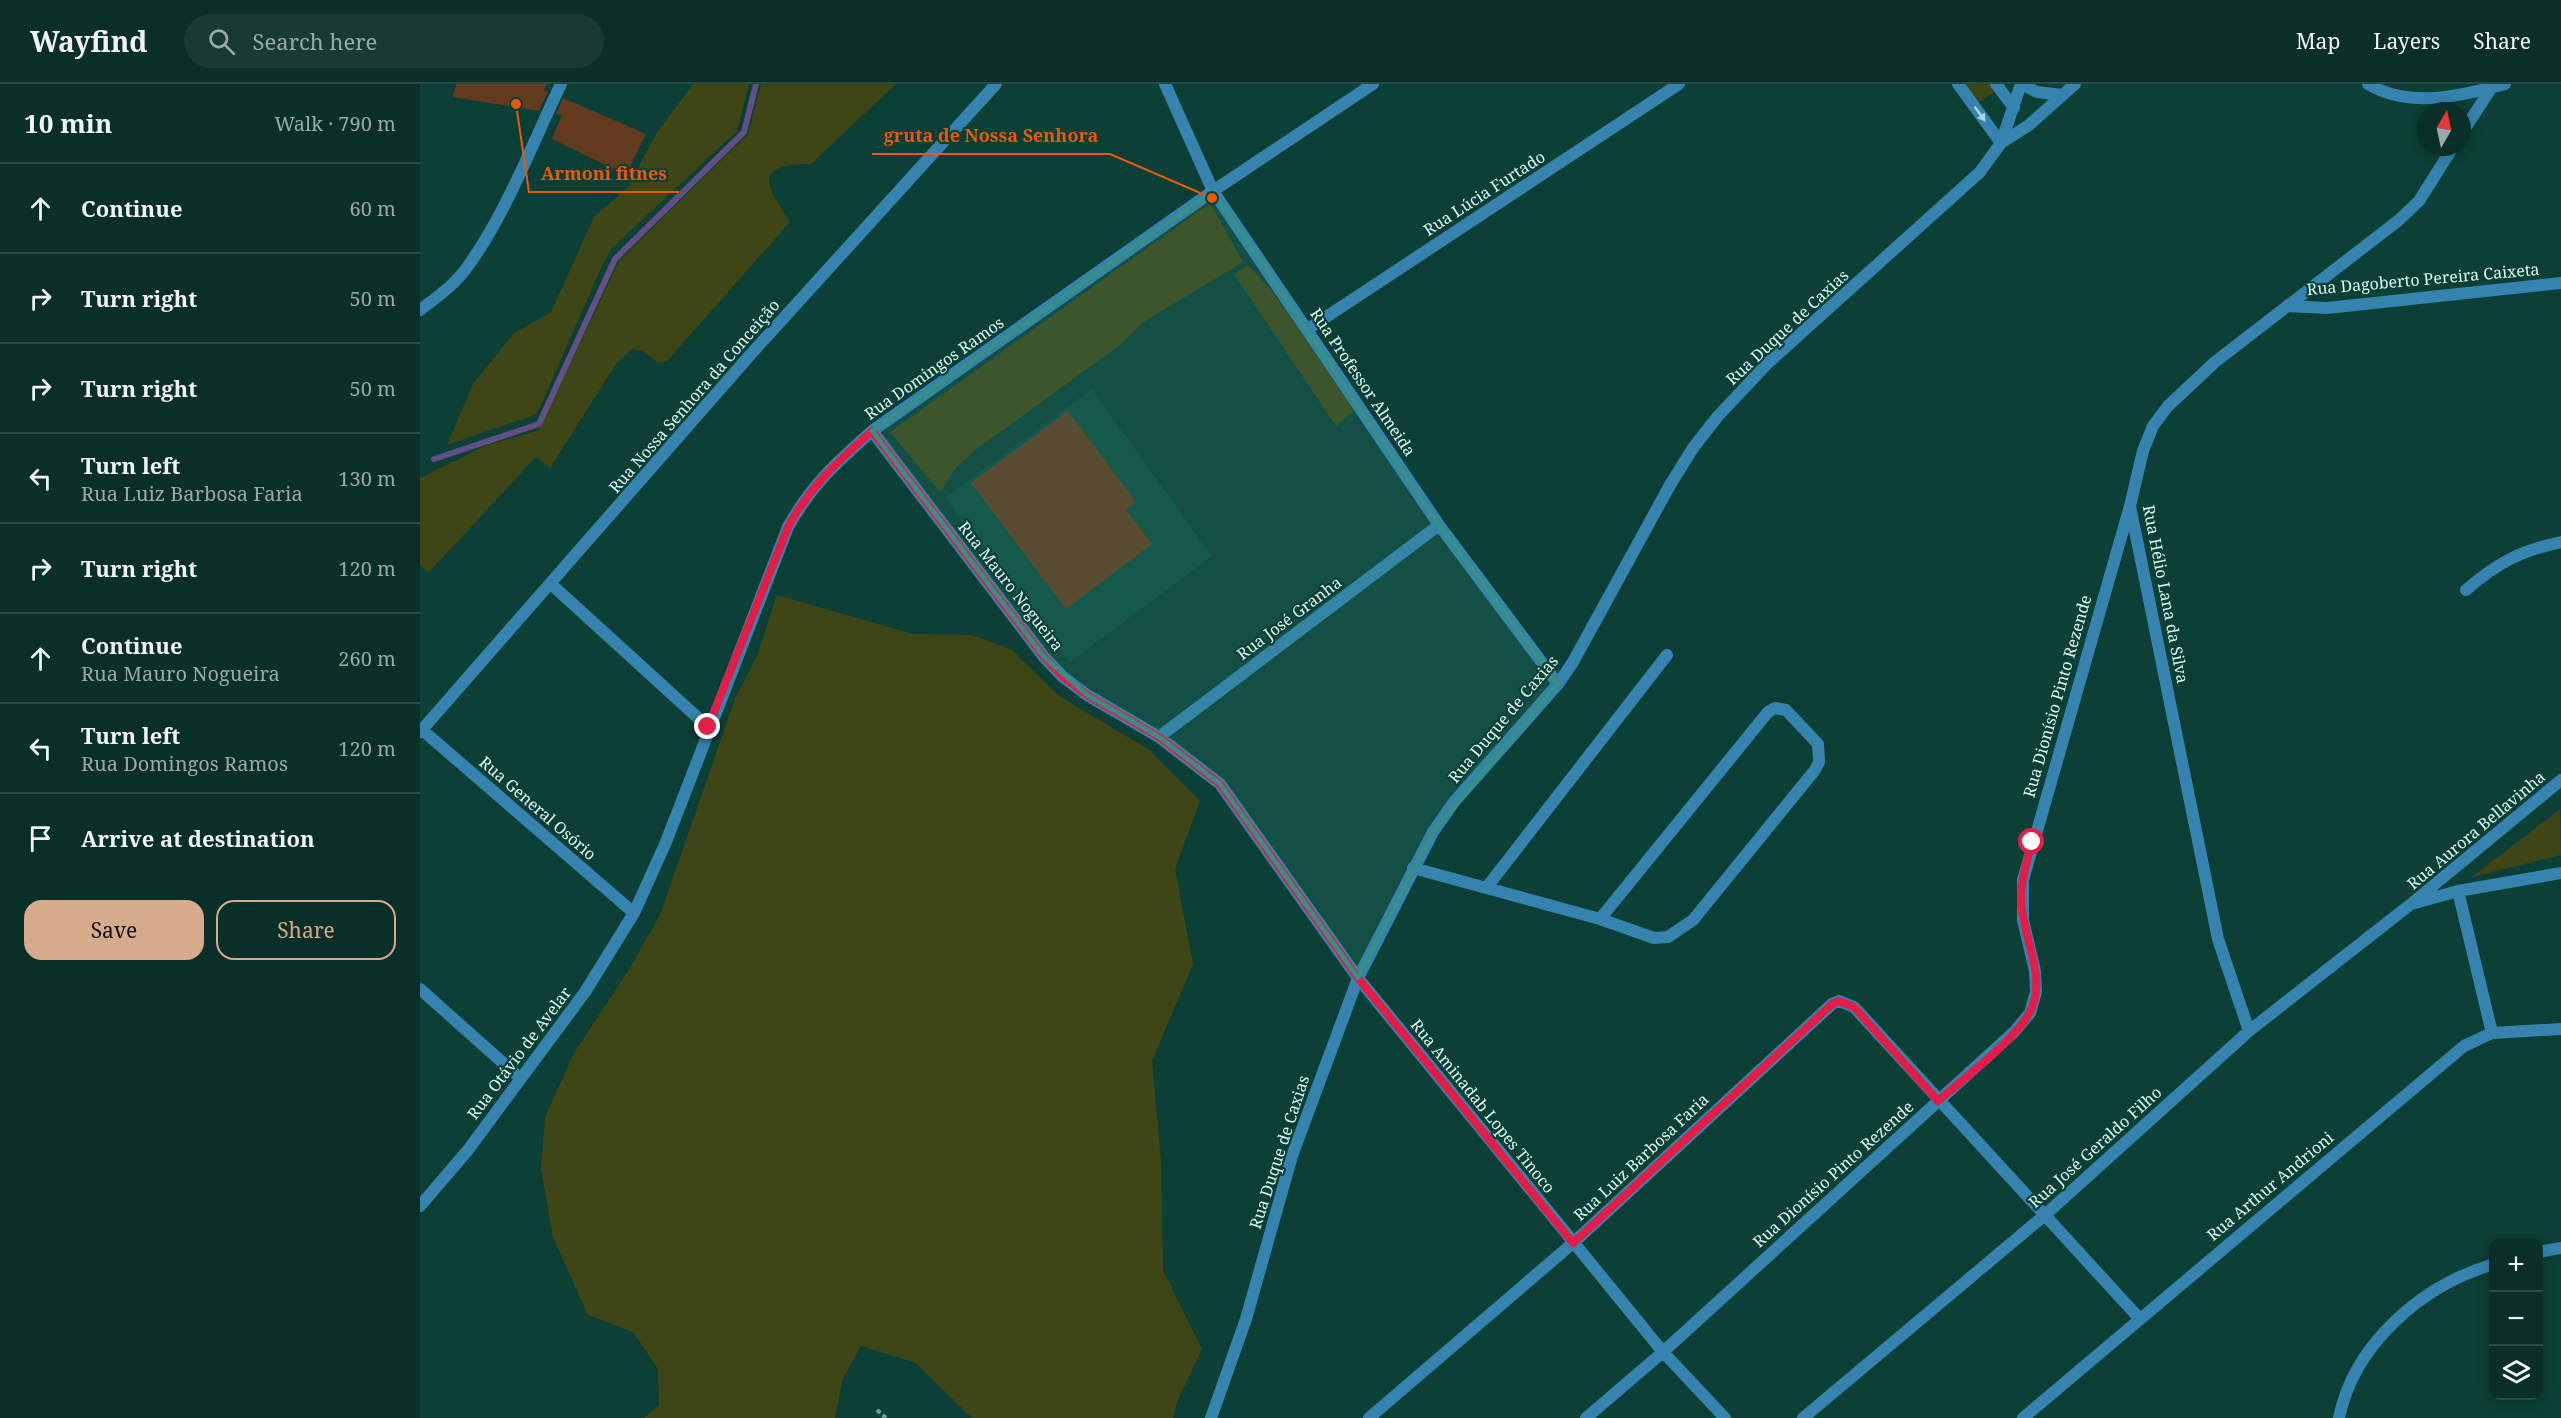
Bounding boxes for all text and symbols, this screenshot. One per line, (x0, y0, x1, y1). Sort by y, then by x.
search box (184, 14, 604, 68)
text: Wayfind (30, 22, 148, 60)
icon: search (205, 25, 238, 58)
text: Search here (253, 26, 377, 56)
text: Map (2296, 27, 2340, 55)
text: Layers (2373, 27, 2440, 55)
text: Share (2473, 27, 2531, 55)
north arrow (2417, 102, 2471, 156)
text: 10 min (24, 105, 112, 141)
one-way arrow (1974, 105, 1986, 121)
text: Walk · 790 m (274, 110, 396, 137)
callout: gruta de Nossa Senhora (872, 118, 1110, 154)
text: gruta de Nossa Senhora (884, 123, 1098, 147)
street label: Rua Lúcia Furtado (1419, 145, 1549, 241)
callout: Armoni fitnes (529, 156, 679, 192)
text: Armoni fitnes (541, 161, 667, 185)
icon: ahead (24, 192, 57, 225)
text: Continue (81, 193, 183, 223)
text: 60 m (350, 195, 396, 222)
street label: Rua Dagoberto Pereira Caixeta (2306, 258, 2540, 300)
street label: Rua Duque de Caxias (1721, 264, 1853, 390)
icon: right (24, 282, 57, 315)
text: Turn right (81, 283, 197, 313)
text: 50 m (350, 285, 396, 312)
street label: Rua Nossa Senhora da Conceição (604, 294, 784, 498)
street label: Rua Professor Almeida (1305, 304, 1421, 460)
street label: Rua Domingos Ramos (860, 312, 1008, 424)
icon: right (24, 372, 57, 405)
text: Turn right (81, 373, 197, 403)
text: 50 m (350, 375, 396, 402)
text: Turn left (81, 450, 180, 480)
icon: left (24, 462, 57, 495)
text: 130 m (338, 465, 396, 492)
text: Rua Luiz Barbosa Faria (81, 480, 303, 507)
street label: Rua Hélio Lana da Silva (2138, 503, 2194, 685)
street label: Rua Mauro Nogueira (953, 517, 1069, 655)
icon: right (24, 552, 57, 585)
text: Turn right (81, 553, 197, 583)
text: 120 m (338, 555, 396, 582)
street label: Rua José Granha (1232, 571, 1346, 665)
street label: Rua Dionísio Pinto Rezende (2018, 592, 2096, 800)
text: Continue (81, 630, 183, 660)
icon: ahead (24, 642, 57, 675)
text: 260 m (338, 645, 396, 672)
street label: Rua Duque de Caxias (1443, 651, 1563, 787)
text: Rua Mauro Nogueira (81, 660, 280, 687)
route end (694, 713, 720, 739)
text: Turn left (81, 720, 180, 750)
icon: left (24, 732, 57, 765)
text: 120 m (338, 735, 396, 762)
text: Rua Domingos Ramos (81, 750, 288, 777)
street label: Rua General Osório (475, 751, 601, 865)
street label: Rua Aurora Bellavinha (2402, 766, 2550, 894)
icon: arrive (24, 822, 57, 855)
text: Arrive at destination (81, 823, 315, 853)
route start (2018, 828, 2044, 854)
button: Save (24, 900, 204, 960)
button: Share (216, 900, 396, 960)
street label: Rua Otávio de Avelar (462, 982, 576, 1124)
street label: Rua Aminadab Lopes Tinoco (1406, 1014, 1560, 1198)
street label: Rua Duque de Caxias (1244, 1072, 1314, 1232)
street label: Rua José Geraldo Filho (2024, 1081, 2166, 1213)
street label: Rua Luiz Barbosa Faria (1569, 1088, 1713, 1226)
street label: Rua Dionísio Pinto Rezende (1748, 1096, 1918, 1252)
street label: Rua Arthur Andrioni (2202, 1126, 2338, 1246)
map controls (2489, 1238, 2543, 1400)
button: + (2489, 1238, 2543, 1292)
button: − (2489, 1292, 2543, 1346)
button: layers (2489, 1346, 2543, 1400)

